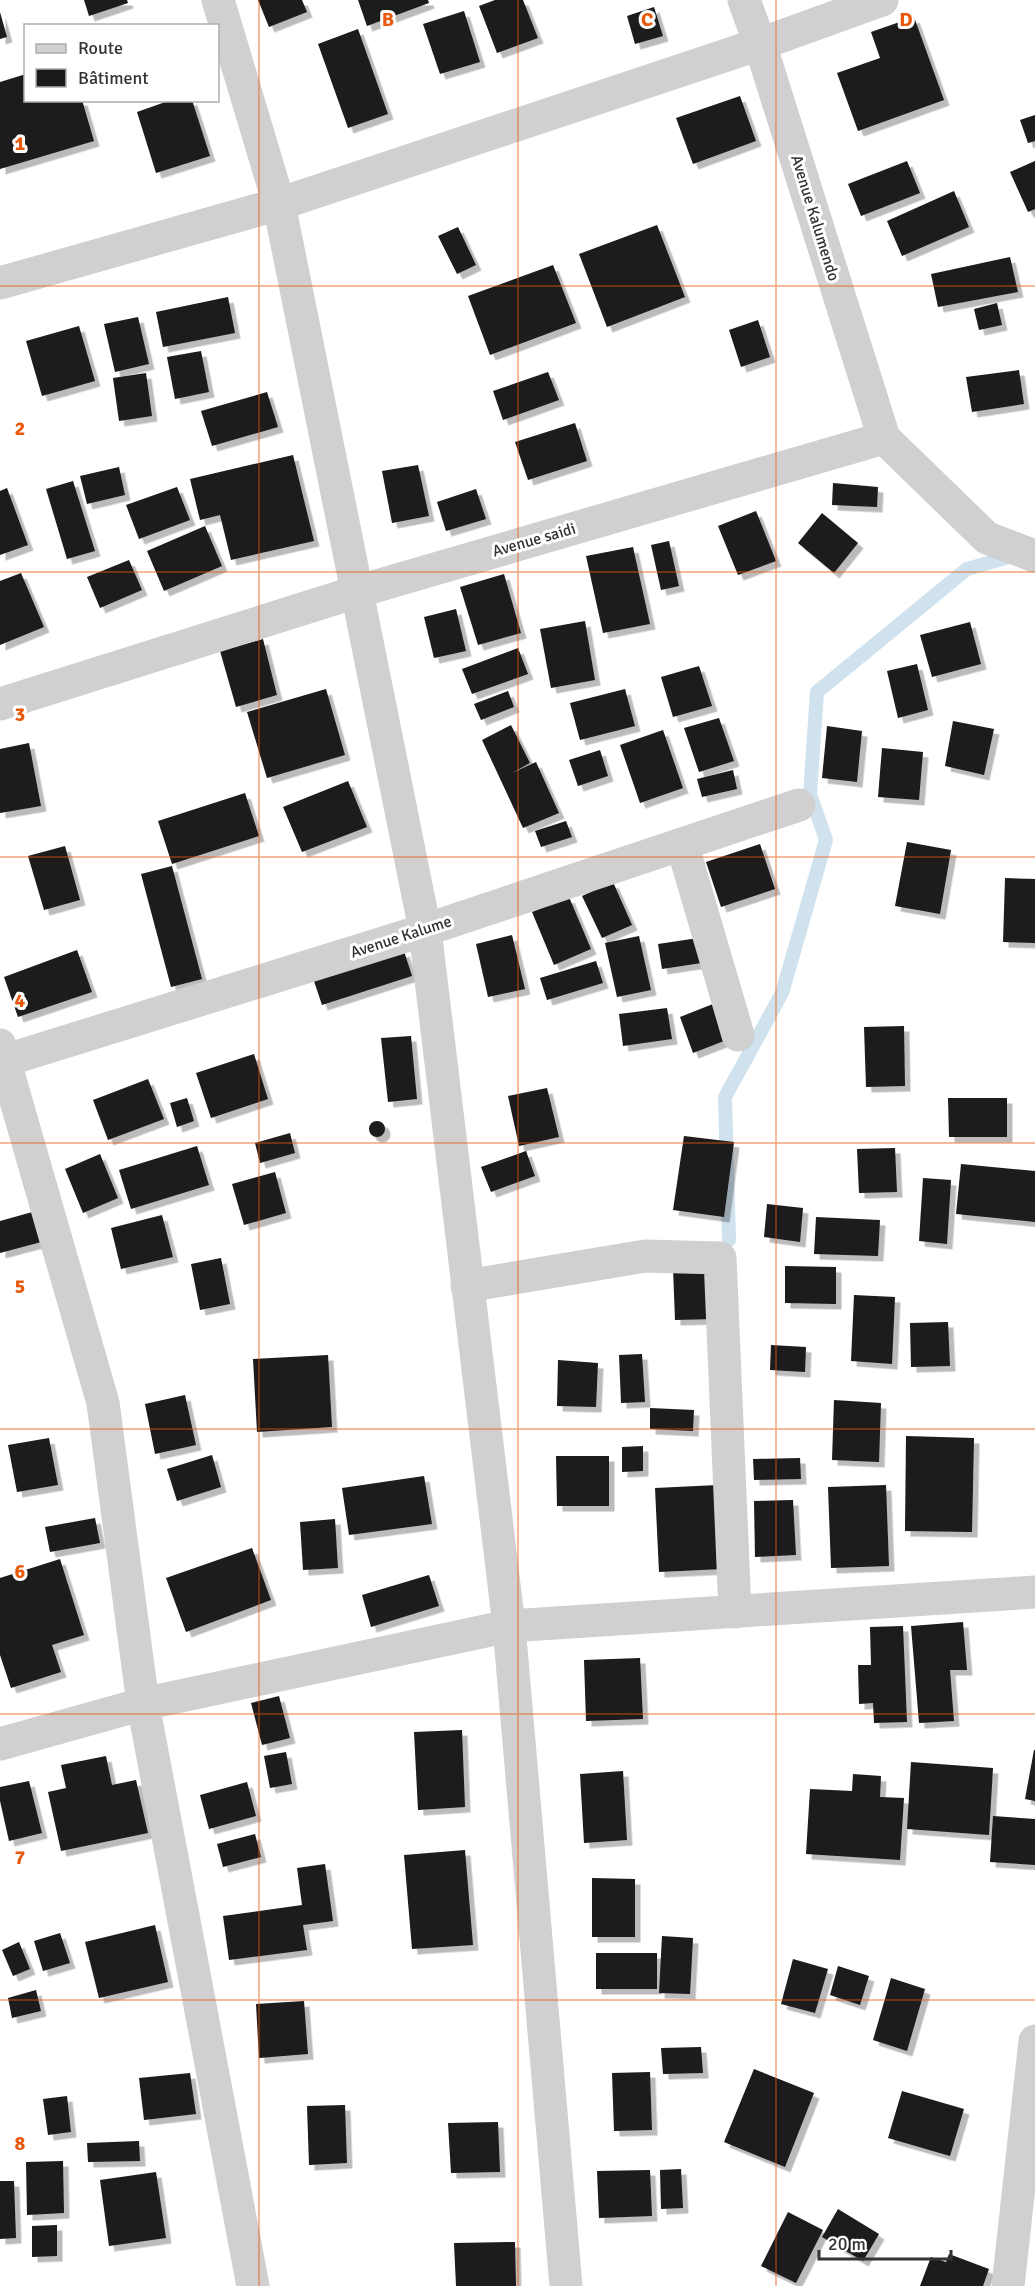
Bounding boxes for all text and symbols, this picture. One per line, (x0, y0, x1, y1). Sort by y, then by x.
text: B (382, 7, 394, 32)
text: C (641, 7, 653, 32)
text: D (899, 7, 913, 32)
legend (24, 24, 219, 102)
text: Route (78, 37, 123, 59)
text: Bâtiment (78, 67, 149, 89)
text: 1 (15, 131, 26, 156)
street label: Avenue Kalumendo (786, 153, 844, 283)
text: 2 (15, 416, 25, 441)
street label: Avenue saidi (490, 519, 578, 561)
text: 3 (15, 702, 25, 727)
street label: Avenue Kalume (348, 911, 454, 963)
text: 4 (15, 988, 26, 1013)
text: 5 (15, 1274, 25, 1299)
text: 6 (15, 1559, 26, 1584)
text: 7 (15, 1845, 26, 1870)
text: 8 (15, 2131, 26, 2156)
scale bar (819, 2223, 951, 2261)
text: 20 m (828, 2233, 866, 2255)

